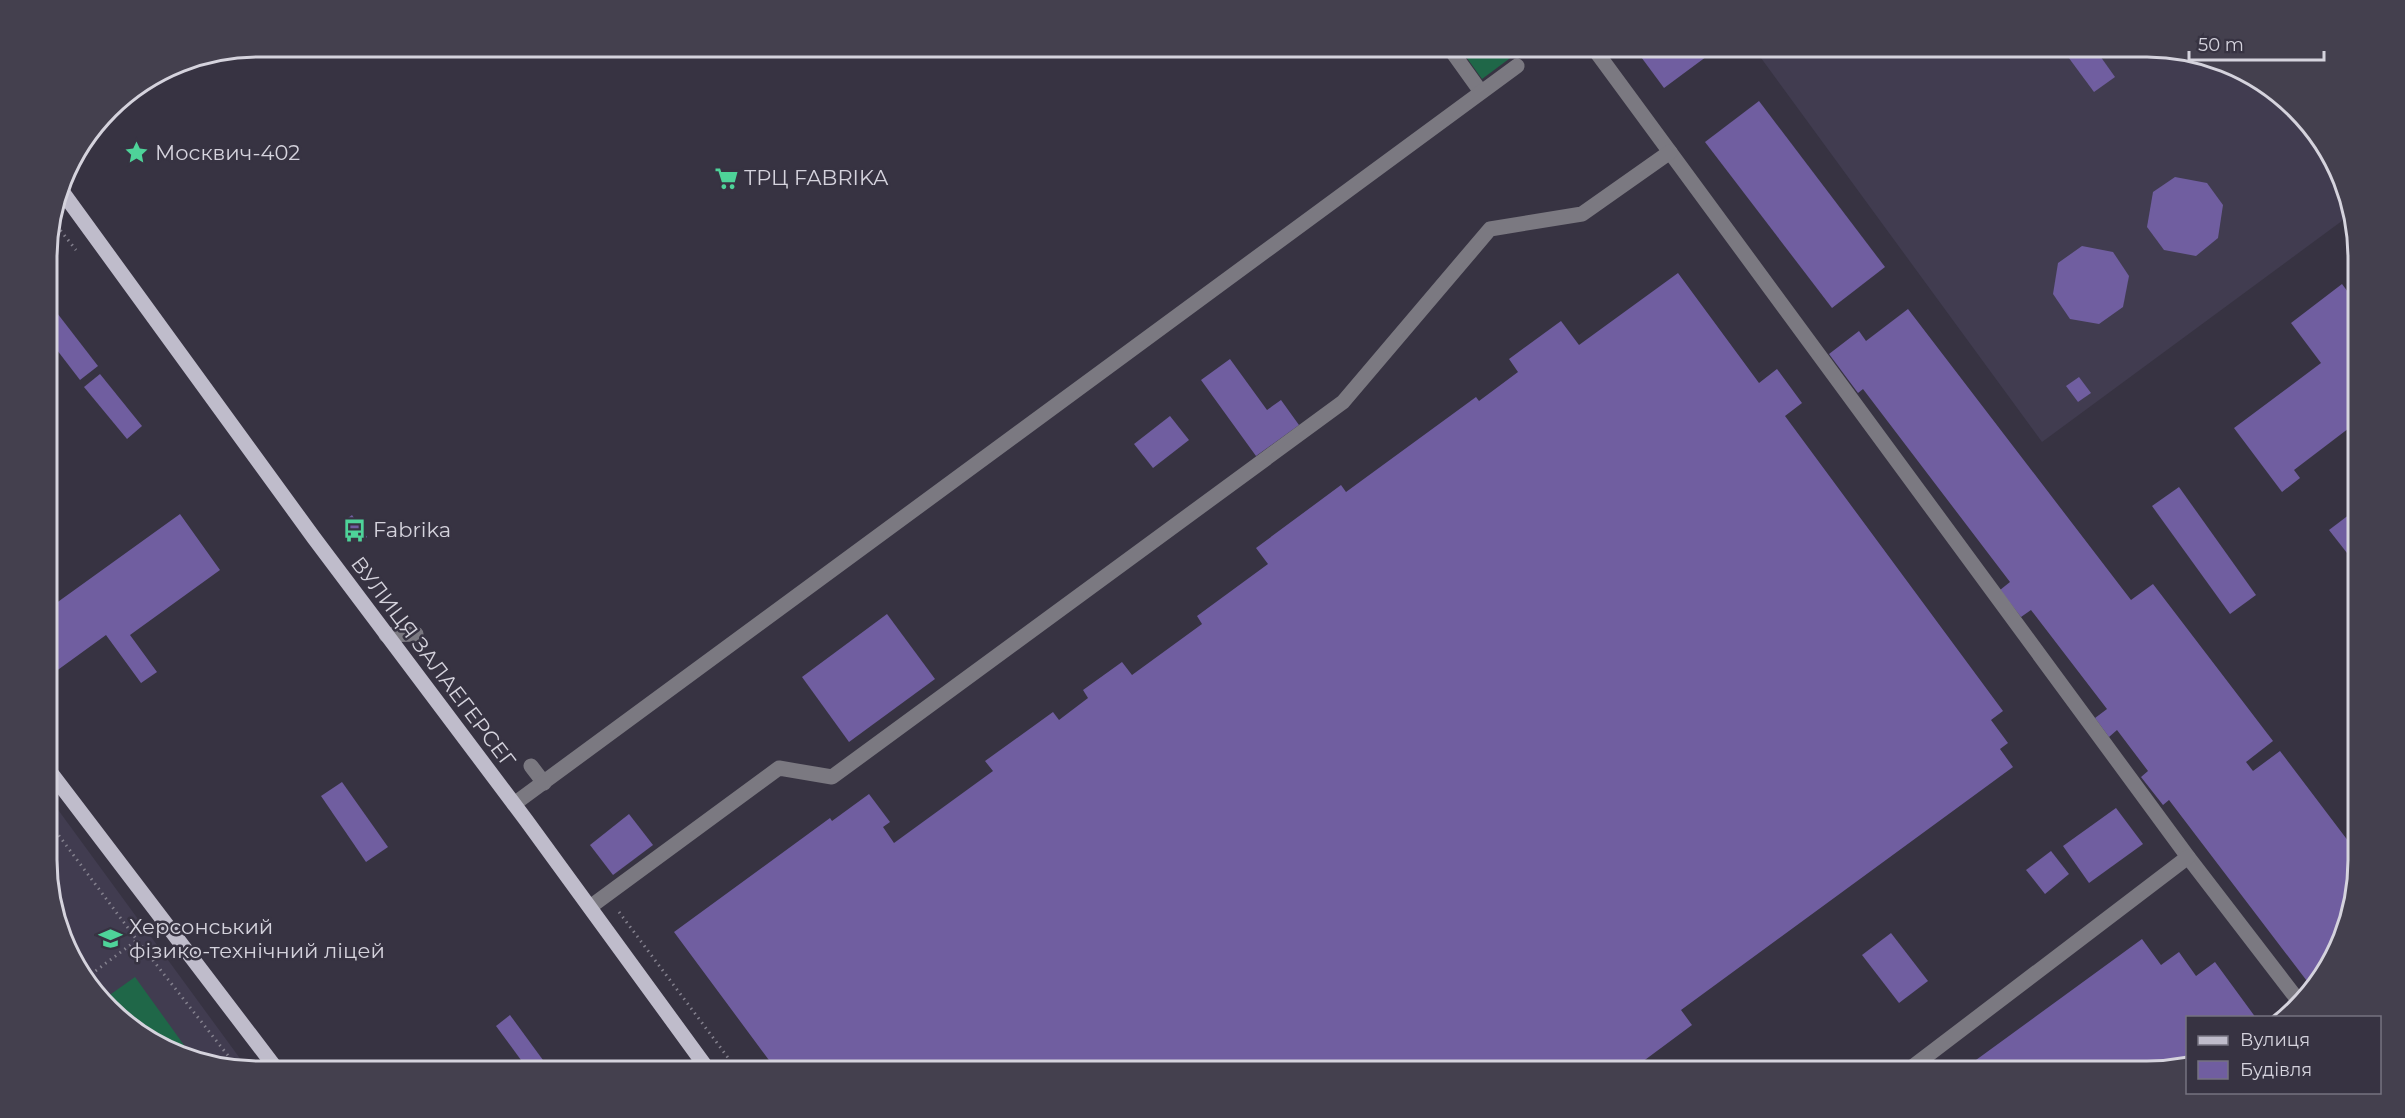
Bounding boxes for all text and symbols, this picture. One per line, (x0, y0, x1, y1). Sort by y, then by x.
scale bar (2189, 24, 2324, 62)
text: 50 m (2198, 34, 2244, 56)
place icon: Москвич-402 (124, 140, 150, 166)
place label: Москвич-402 (155, 140, 300, 165)
supermarket icon: ТРЦ FABRIKA (713, 165, 739, 191)
place label: ТРЦ FABRIKA (744, 165, 889, 190)
bus stop icon: Fabrika (342, 517, 368, 543)
place label: Fabrika (373, 517, 451, 542)
street label: ВУЛИЦЯ ЗАЛАЕГЕРСЕГ (346, 551, 521, 772)
place label: Херсонський фізико-технічний ліцей (129, 914, 385, 963)
school or university icon: Херсонський фізико-технічний ліцей (98, 926, 124, 952)
legend (2186, 1016, 2381, 1094)
text: Вулиця (2240, 1029, 2310, 1051)
text: Будівля (2240, 1059, 2312, 1081)

